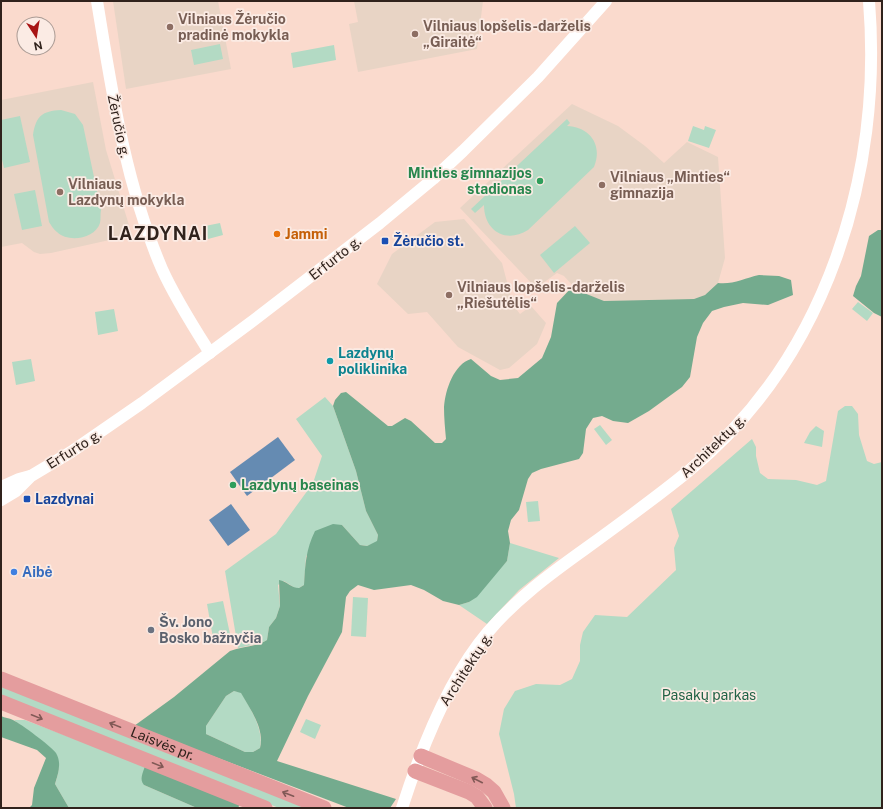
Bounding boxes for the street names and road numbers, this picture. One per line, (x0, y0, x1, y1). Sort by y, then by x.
street label: Žėručio g. (104, 93, 135, 159)
street label: Erfurto g. (306, 233, 364, 283)
street label: Architektų g. (677, 411, 749, 481)
street label: Erfurto g. (44, 426, 104, 472)
street label: Architektų g. (436, 629, 496, 709)
street label: Laisvės pr. (128, 724, 197, 763)

